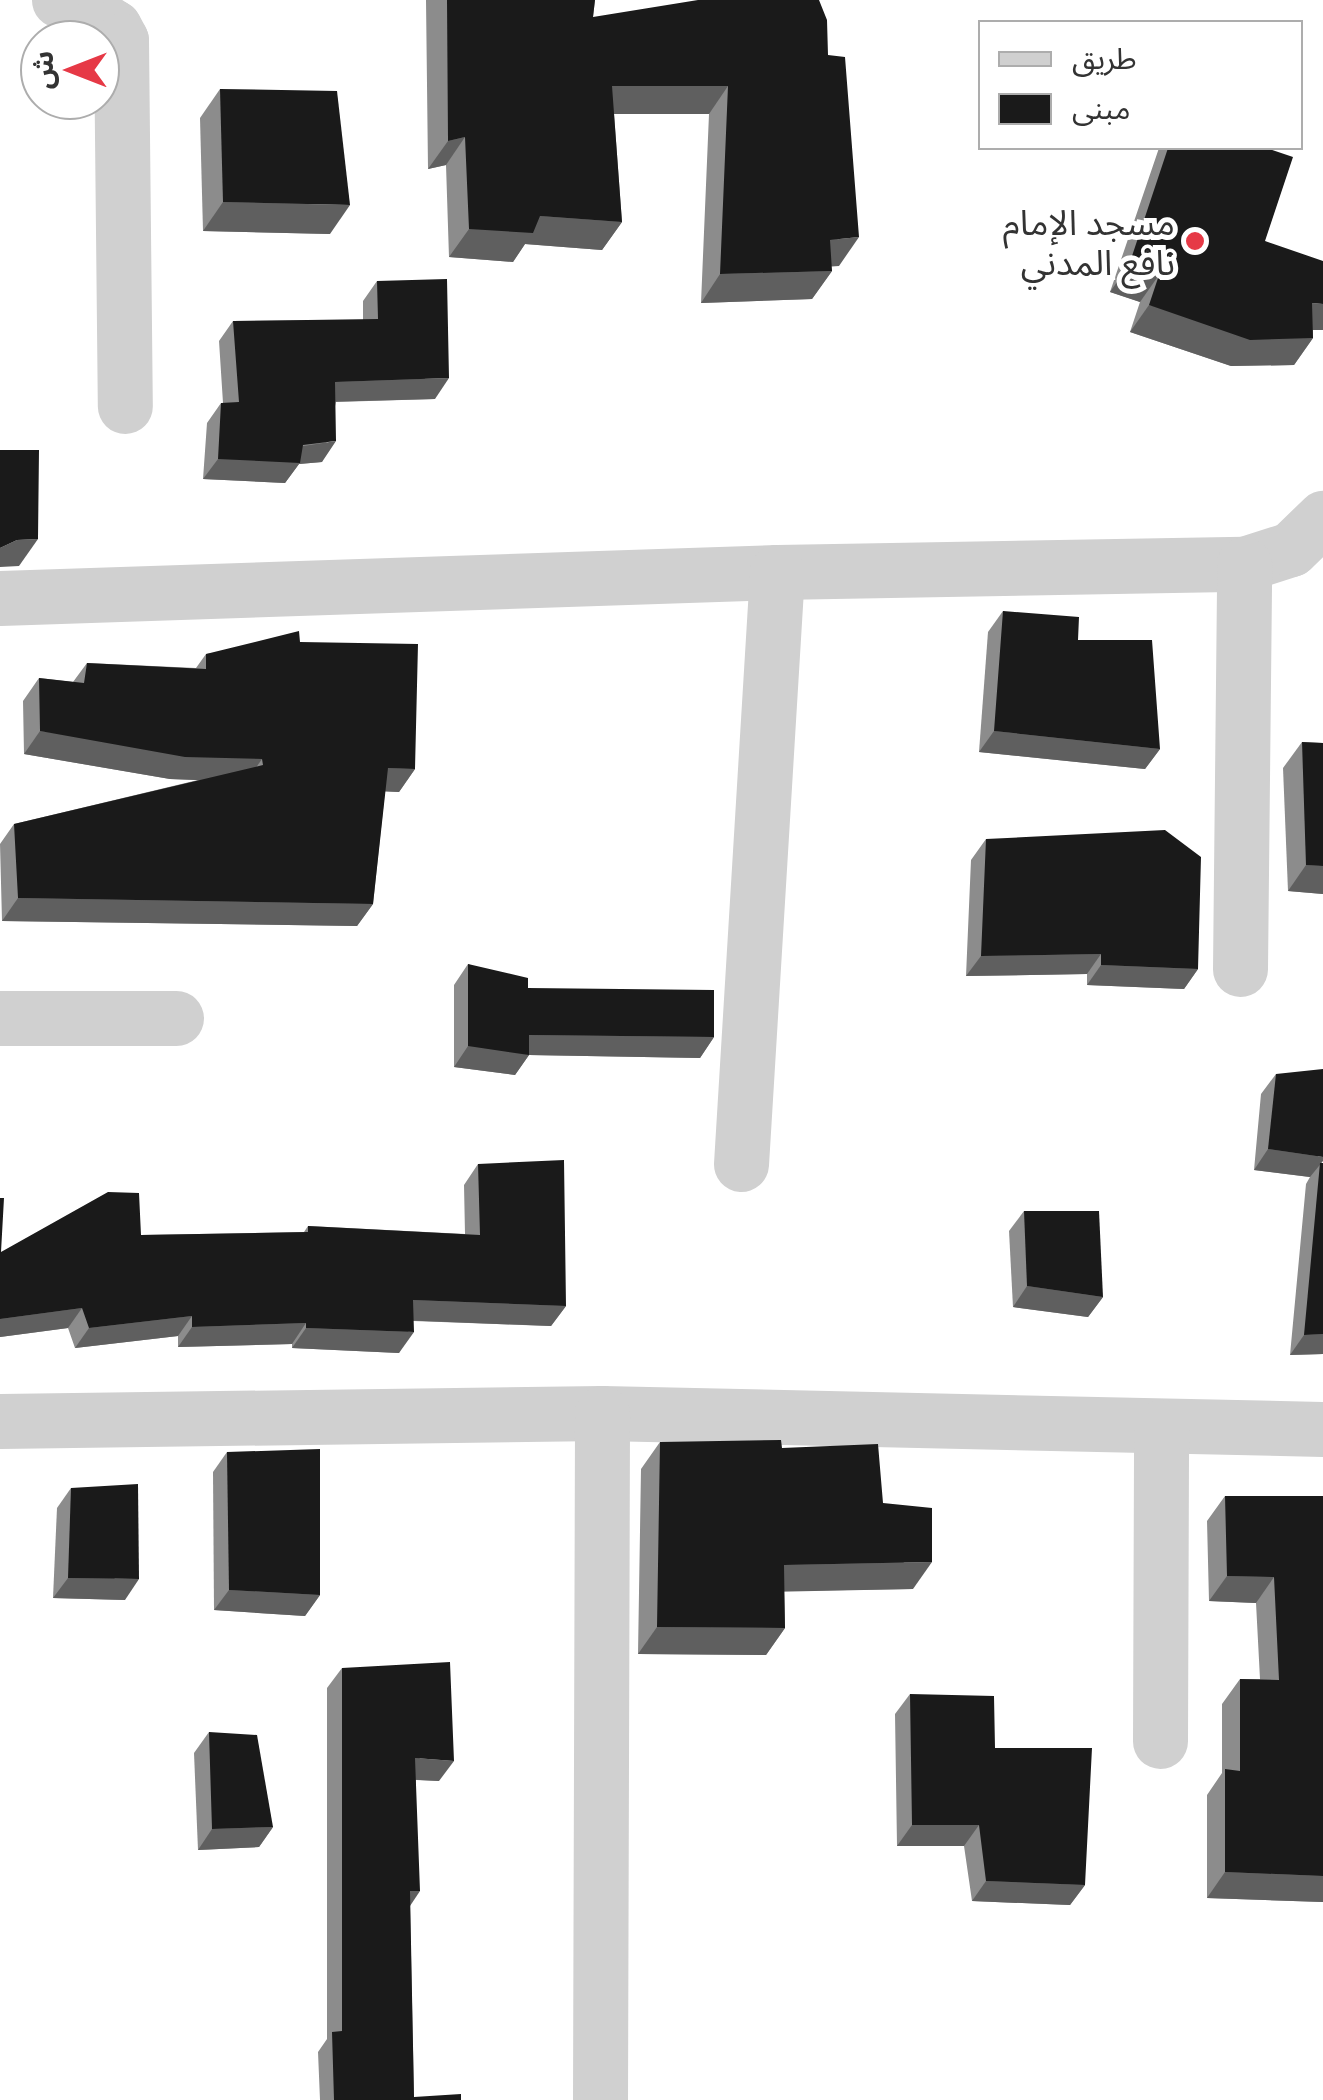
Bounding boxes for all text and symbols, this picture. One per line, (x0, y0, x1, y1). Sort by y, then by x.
north arrow (20, 20, 120, 120)
legend (978, 20, 1303, 150)
text: طريق (1072, 39, 1137, 75)
text: ش (25, 51, 59, 89)
text: مبنى (1072, 89, 1130, 125)
place label: مسجد الإمام نافع المدني (1003, 200, 1175, 282)
marker: مسجد الإمام نافع المدني (1184, 230, 1206, 252)

